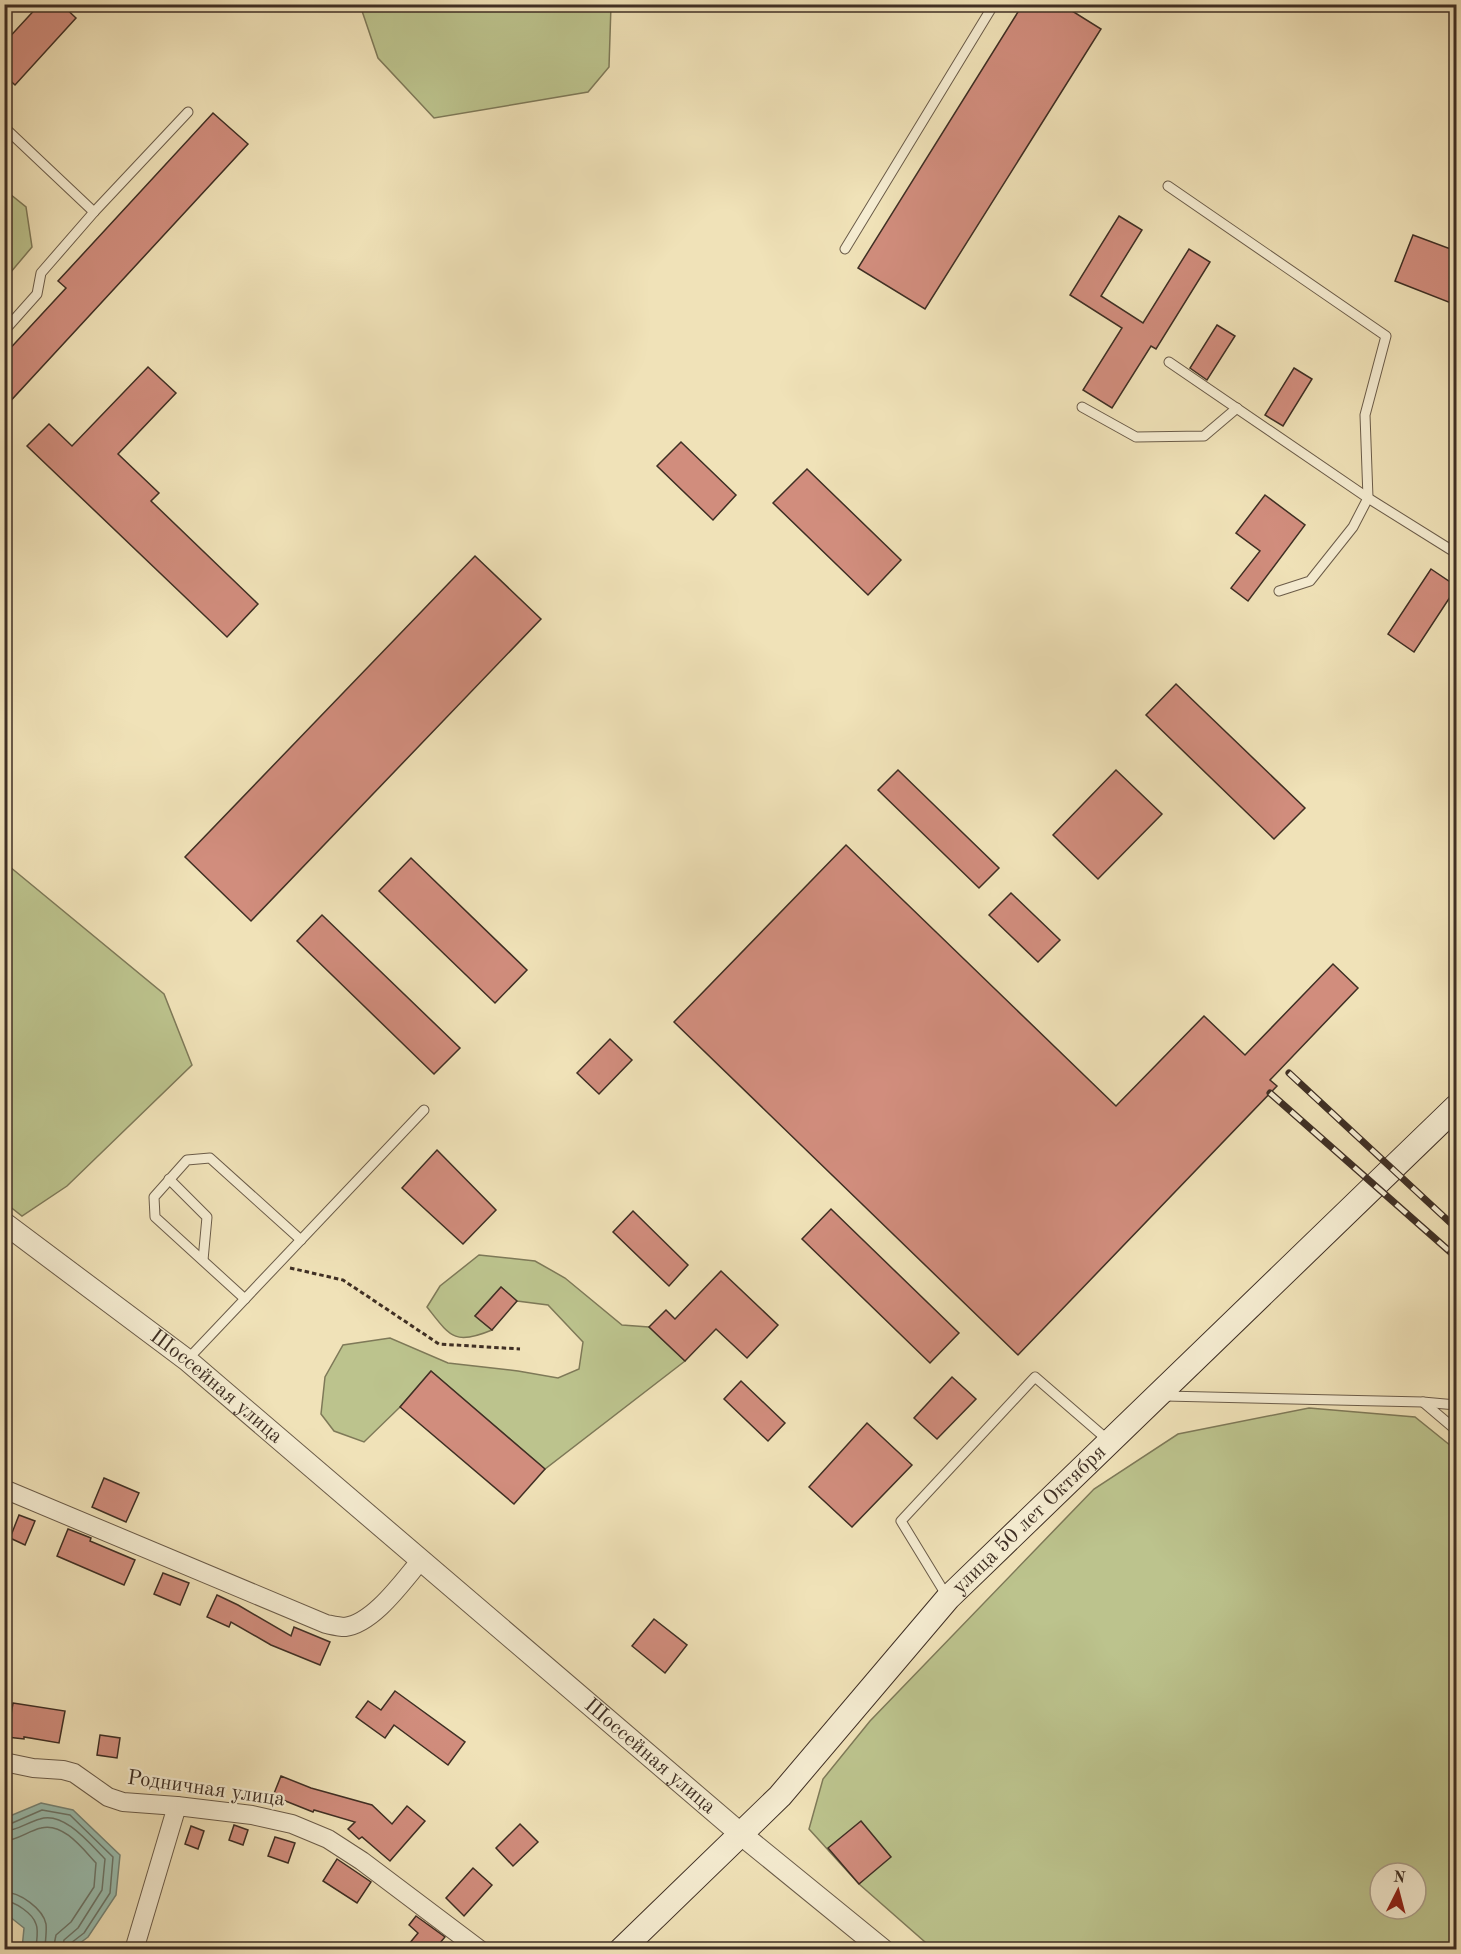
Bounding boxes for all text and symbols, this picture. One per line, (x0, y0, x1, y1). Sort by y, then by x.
street label: Шоссейная улица (146, 1326, 287, 1447)
street label: улица 50 лет Октября (948, 1441, 1110, 1598)
street label: Шоссейная улица (580, 1695, 720, 1818)
street label: Родничная улица (126, 1768, 286, 1810)
north arrow (1368, 1861, 1428, 1921)
text: N (1392, 1869, 1407, 1887)

